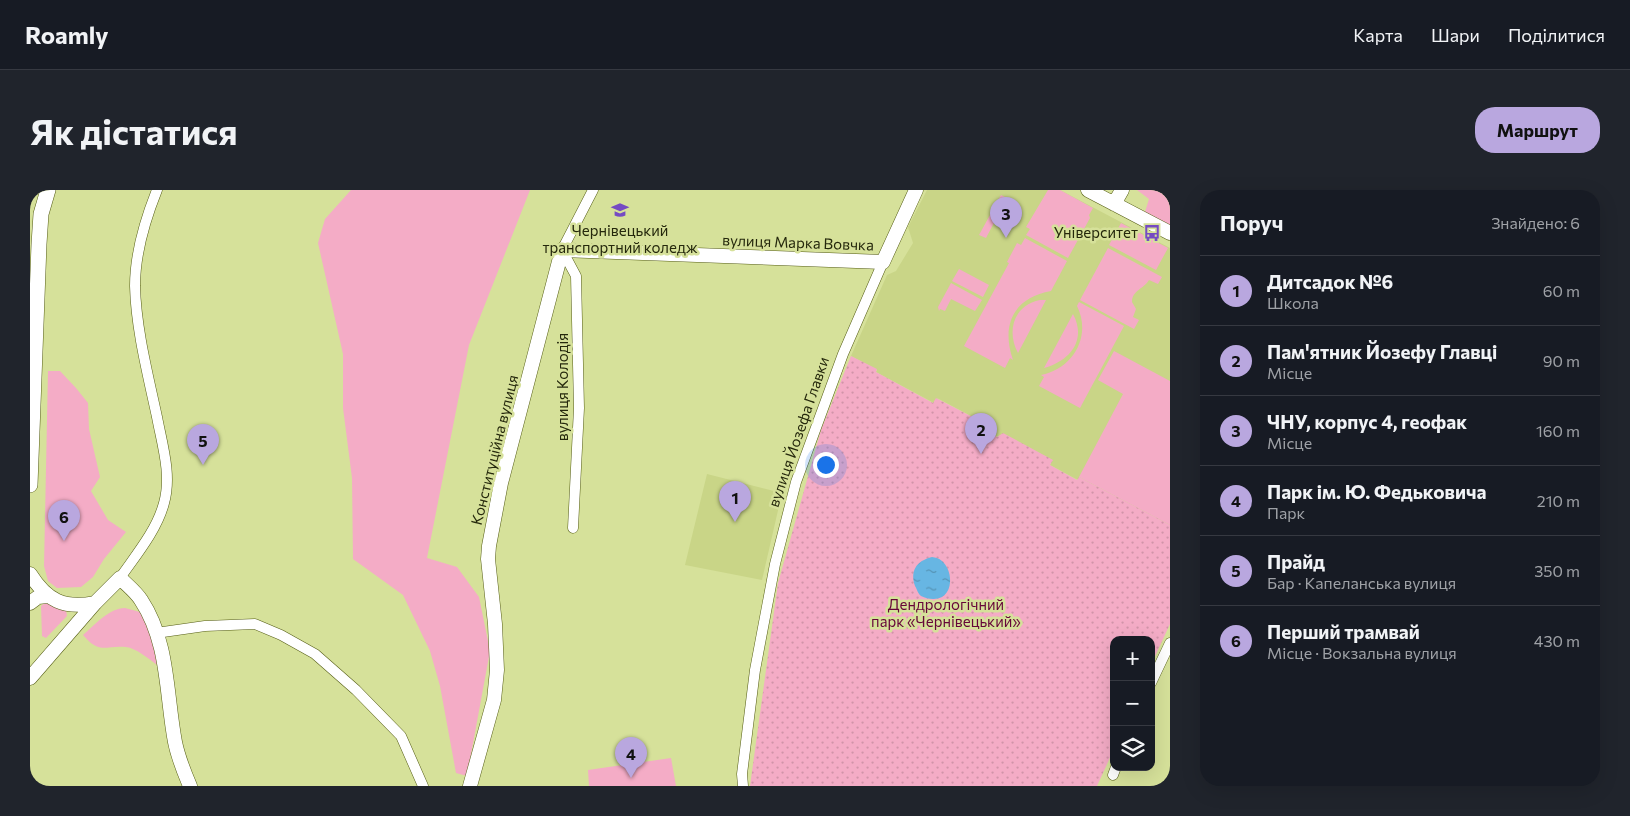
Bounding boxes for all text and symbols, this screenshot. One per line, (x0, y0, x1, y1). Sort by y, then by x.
text: Roamly (25, 20, 108, 49)
text: Карта (1353, 24, 1403, 46)
text: Шари (1431, 24, 1480, 46)
text: Поділитися (1508, 24, 1605, 46)
button: Маршрут (1475, 107, 1600, 153)
text: Як дістатися (30, 109, 238, 152)
pin: 3 (990, 197, 1022, 238)
school or university icon: Чернівецький транспортний коледж (610, 200, 630, 220)
text: Поруч (1220, 210, 1283, 235)
text: Знайдено: 6 (1491, 213, 1580, 232)
place label: Чернівецький транспортний коледж (542, 221, 698, 256)
place label: Університет (1054, 223, 1138, 241)
bus stop icon: Університет (1142, 223, 1162, 243)
street label: вулиця Марка Вовчка (722, 230, 874, 254)
text: Дитсадок №6 (1267, 270, 1393, 293)
text: 1 (1232, 281, 1240, 300)
text: 60 m (1543, 281, 1580, 300)
text: Школа (1267, 293, 1319, 312)
street label: вулиця Колодія (553, 333, 571, 441)
text: Пам'ятник Йозефу Главці (1267, 340, 1497, 363)
text: 2 (1231, 351, 1241, 370)
text: 90 m (1543, 351, 1580, 370)
street label: вулиця Йозефа Главки (764, 354, 832, 509)
text: Місце (1267, 363, 1312, 382)
street label: Конституційна вулиця (467, 373, 521, 527)
text: ЧНУ, корпус 4, геофак (1267, 410, 1467, 433)
pin: 2 (965, 413, 997, 454)
text: 3 (1231, 421, 1241, 440)
text: 160 m (1536, 421, 1580, 440)
pin: 5 (187, 424, 219, 465)
text: Місце (1267, 433, 1312, 452)
your location (813, 452, 839, 478)
text: Парк ім. Ю. Федьковича (1267, 480, 1486, 503)
pin: 1 (719, 481, 751, 522)
text: 4 (1231, 491, 1241, 510)
text: 210 m (1537, 491, 1580, 510)
pin: 6 (48, 500, 80, 541)
text: Парк (1267, 503, 1305, 522)
text: Прайд (1267, 550, 1325, 573)
text: 5 (1231, 561, 1241, 580)
text: 350 m (1534, 561, 1580, 580)
text: Бар · Капеланська вулиця (1267, 573, 1456, 592)
park label: Дендрологічний парк «Чернівецький» (871, 595, 1021, 630)
text: Перший трамвай (1267, 620, 1420, 643)
text: 6 (1231, 631, 1241, 650)
text: 430 m (1534, 631, 1580, 650)
map controls (1110, 636, 1155, 771)
button: + (1110, 636, 1155, 681)
text: Місце · Вокзальна вулиця (1267, 643, 1457, 662)
button: − (1110, 681, 1155, 726)
button: layers (1110, 726, 1155, 771)
pin: 4 (615, 737, 647, 778)

